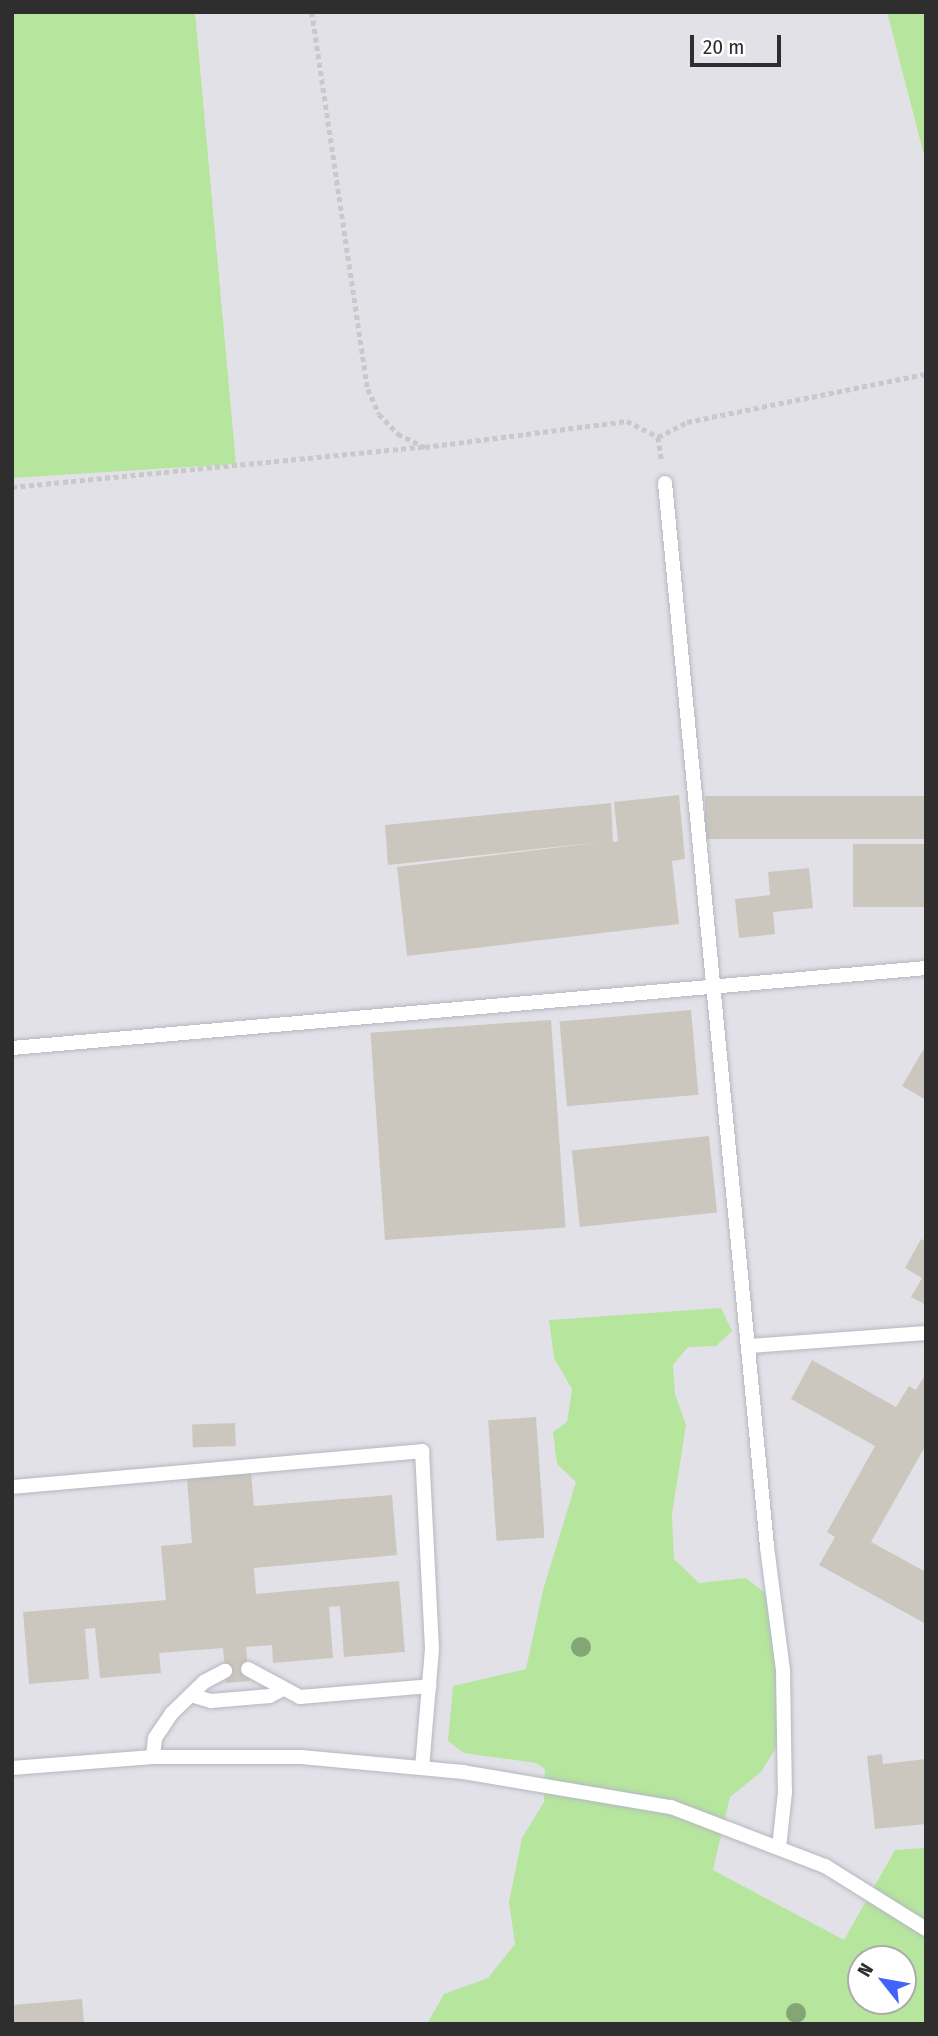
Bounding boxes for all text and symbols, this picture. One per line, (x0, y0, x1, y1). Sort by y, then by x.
scale bar (693, 21, 784, 65)
text: 20 m (703, 34, 744, 60)
north arrow (847, 1945, 917, 2015)
text: N (852, 1959, 878, 1981)

